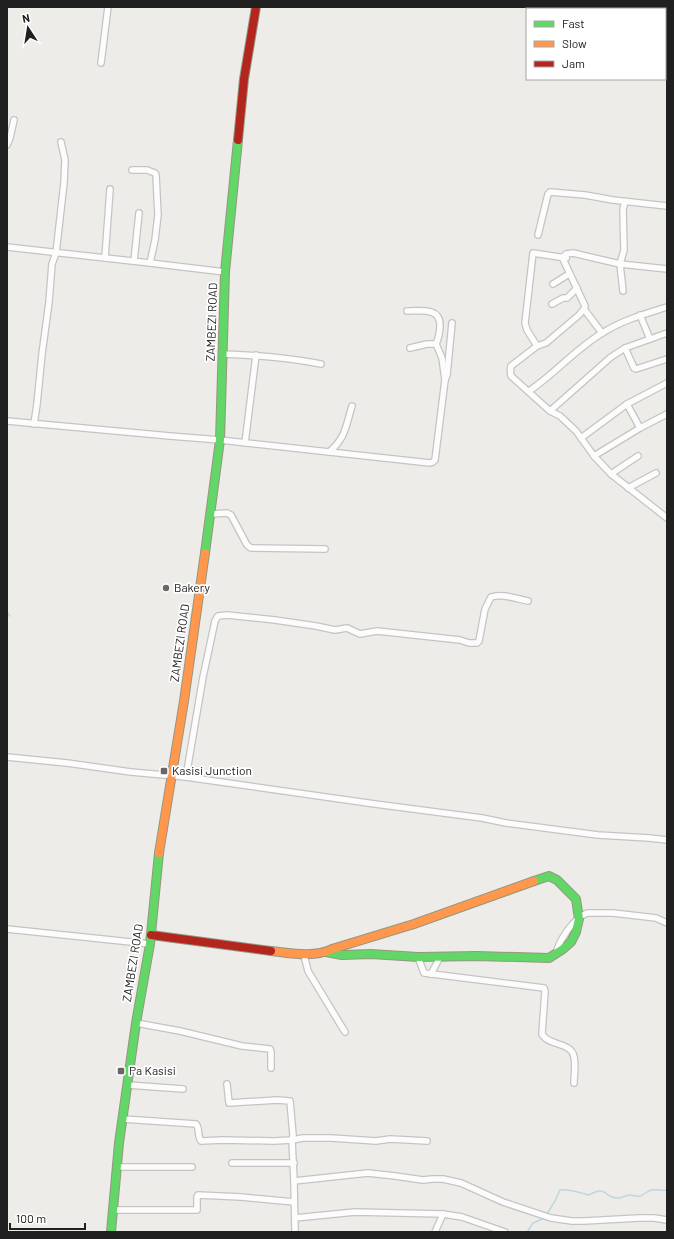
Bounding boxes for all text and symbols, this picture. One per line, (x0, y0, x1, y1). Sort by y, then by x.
north arrow (8, 8, 48, 48)
legend (526, 8, 666, 80)
text: N (21, 11, 31, 25)
text: Fast (562, 16, 585, 30)
text: Slow (562, 36, 587, 50)
text: Jam (562, 56, 585, 70)
street label: ZAMBEZI ROAD (203, 282, 219, 362)
place label: Bakery (174, 580, 210, 594)
marker: Bakery (161, 583, 171, 593)
street label: ZAMBEZI ROAD (167, 603, 191, 683)
place label: Kasisi Junction (172, 763, 252, 777)
marker: Kasisi Junction (159, 766, 169, 776)
street label: ZAMBEZI ROAD (119, 923, 145, 1003)
place label: Pa Kasisi (129, 1063, 176, 1077)
marker: Pa Kasisi (116, 1066, 126, 1076)
scale bar (10, 1205, 85, 1231)
text: 100 m (16, 1211, 46, 1225)

